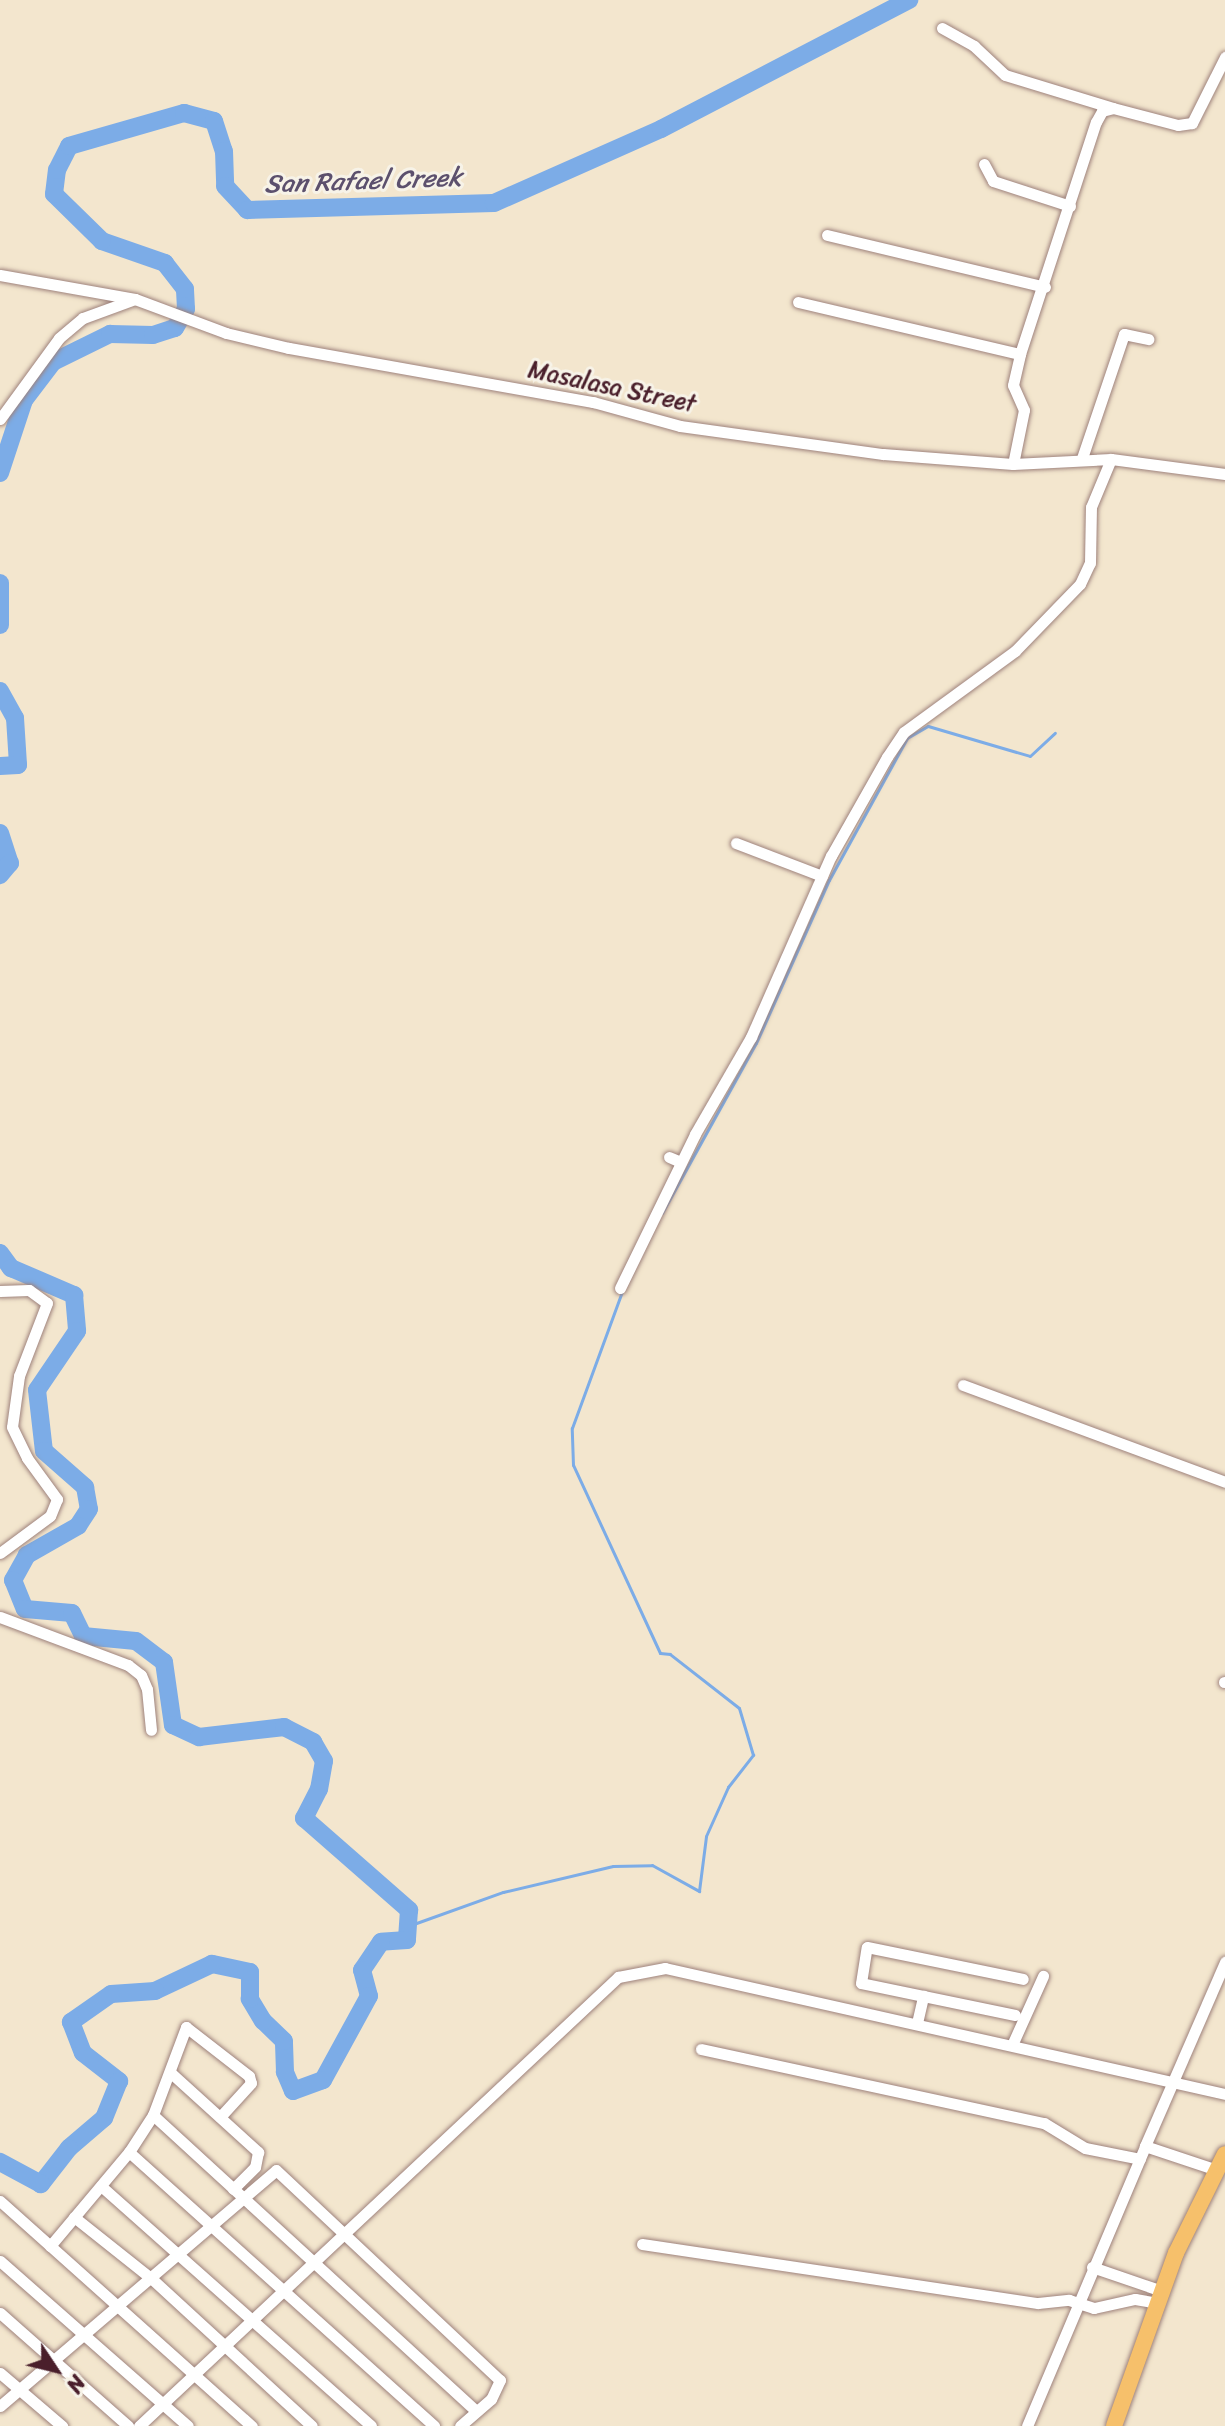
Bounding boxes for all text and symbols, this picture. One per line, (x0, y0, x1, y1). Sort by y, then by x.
water label: San Rafael Creek (264, 162, 462, 200)
street label: Masalasa Street (525, 355, 699, 419)
north arrow (16, 2330, 96, 2410)
text: N (56, 2367, 96, 2401)

